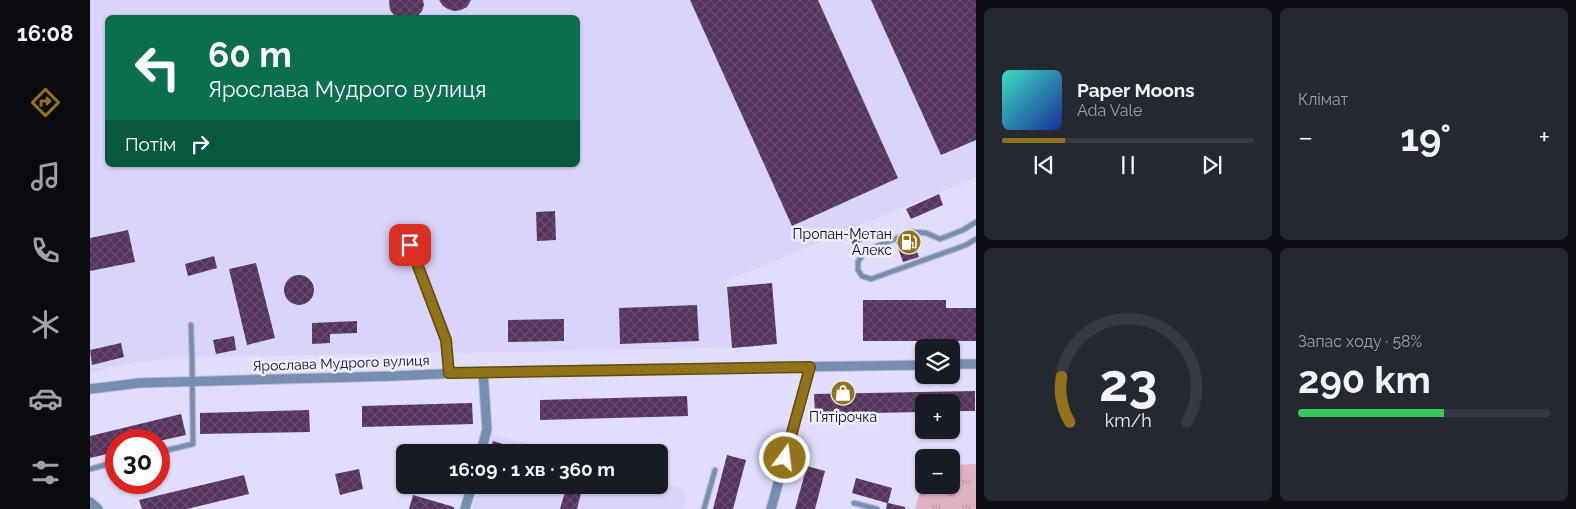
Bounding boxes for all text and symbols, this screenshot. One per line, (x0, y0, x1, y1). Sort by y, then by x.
text: 16:08 (17, 20, 73, 46)
text: 60 m (208, 34, 292, 75)
icon: left (125, 35, 190, 100)
text: Ярослава Мудрого вулиця (208, 76, 486, 102)
text: Paper Moons (1077, 79, 1195, 101)
icon: directions (28, 85, 63, 120)
text: Клімат (1298, 90, 1348, 109)
text: Ada Vale (1077, 101, 1142, 120)
text: 19° (1400, 115, 1451, 160)
text: − (1298, 121, 1313, 154)
text: + (1538, 121, 1550, 154)
icon: right (186, 130, 214, 158)
text: Потім (125, 133, 176, 155)
icon: previous (1030, 151, 1058, 179)
icon: pause (1114, 151, 1142, 179)
icon: next (1198, 151, 1226, 179)
icon: music (28, 159, 63, 194)
pin (389, 224, 431, 266)
place label: Пропан-Метан Алекс (793, 226, 892, 258)
fuel station icon: Пропан-Метан Алекс (896, 229, 922, 255)
icon: arrive (396, 231, 424, 259)
icon: phone (28, 233, 63, 268)
icon: climate (28, 307, 63, 342)
text: Запас ходу · 58% (1298, 332, 1422, 351)
map controls (915, 339, 960, 494)
button: layers (915, 339, 960, 384)
street label: Ярослава Мудрого вулиця (252, 352, 430, 374)
text: 23 (1099, 352, 1157, 413)
text: 290 km (1298, 357, 1431, 402)
shop icon: П'ятірочка (830, 380, 856, 406)
icon: car (28, 381, 63, 416)
button: + (915, 394, 960, 439)
place label: П'ятірочка (809, 409, 877, 425)
text: km/h (1104, 410, 1152, 431)
speed limit sign: 30 (105, 429, 170, 494)
position arrow (758, 431, 810, 483)
button: − (915, 449, 960, 494)
icon: filters (28, 455, 63, 490)
text: 16:09 · 1 хв · 360 m (449, 458, 615, 480)

